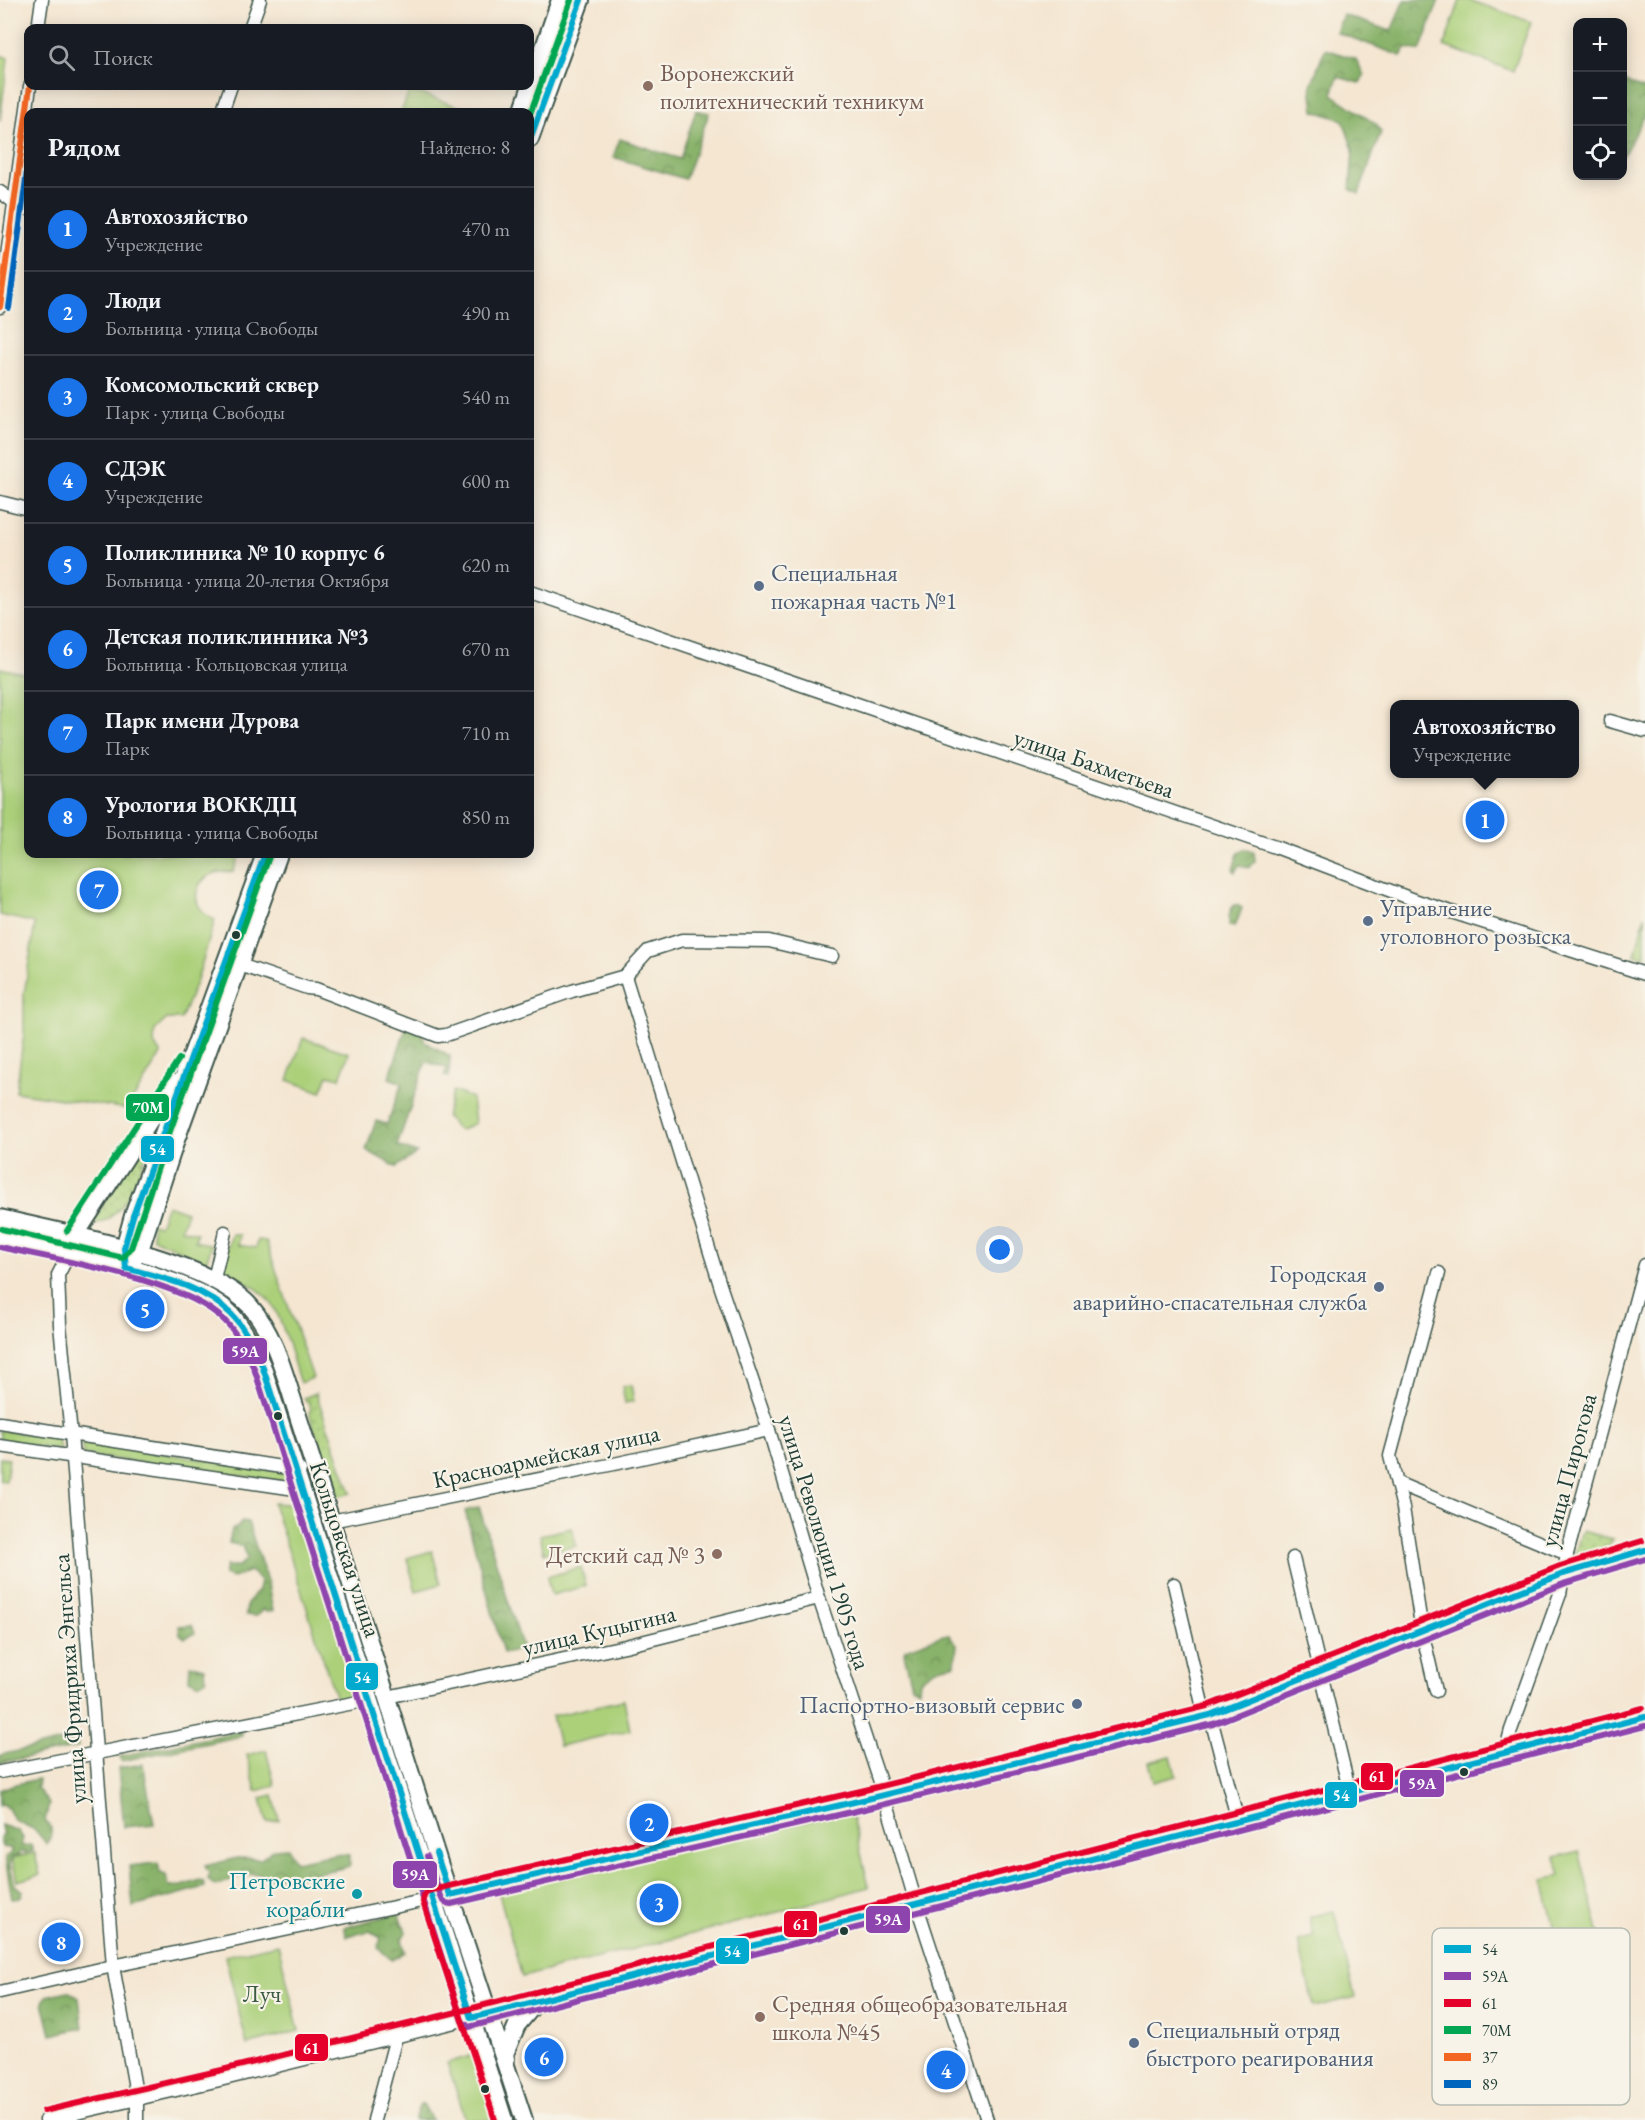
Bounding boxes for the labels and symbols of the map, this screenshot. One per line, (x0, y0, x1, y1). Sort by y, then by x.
place label: Воронежский политехнический техникум (660, 57, 924, 116)
marker: Воронежский политехнический техникум (641, 79, 655, 93)
place label: Специальная пожарная часть №1 (771, 557, 957, 616)
marker: Специальная пожарная часть №1 (752, 579, 766, 593)
street label: улица Бахметьева (1010, 721, 1179, 805)
pin: 1 (1466, 798, 1504, 842)
pin: 7 (80, 868, 118, 912)
place label: Управление уголовного розыска (1379, 892, 1572, 951)
marker: Управление уголовного розыска (1361, 914, 1375, 928)
unlabelled marker (230, 929, 242, 941)
line badge: 70М (125, 1093, 170, 1122)
text: 70М (132, 1097, 164, 1118)
line badge: 54 (140, 1135, 175, 1163)
text: 54 (149, 1139, 166, 1160)
your location (985, 1235, 1014, 1264)
place label: Городская аварийно-спасательная служба (1073, 1258, 1367, 1317)
marker: Городская аварийно-спасательная служба (1372, 1280, 1386, 1294)
pin: 5 (126, 1286, 164, 1332)
line badge: 59А (222, 1337, 268, 1365)
text: 59А (231, 1341, 260, 1362)
street label: улица Пирогова (1533, 1389, 1604, 1550)
unlabelled marker (272, 1410, 284, 1422)
street label: улица Революции 1905 года (771, 1411, 879, 1673)
street label: Красноармейская улица (430, 1417, 663, 1495)
street label: Кольцовская улица (303, 1457, 389, 1641)
place label: Детский сад № 3 (546, 1539, 705, 1570)
marker: Детский сад № 3 (710, 1547, 724, 1561)
street label: улица Фридриха Энгельса (45, 1552, 93, 1805)
street label: улица Куцыгина (519, 1597, 679, 1663)
line badge: 54 (345, 1662, 379, 1691)
text: 54 (354, 1667, 371, 1688)
place label: Паспортно-визовый сервис (799, 1689, 1065, 1720)
marker: Паспортно-визовый сервис (1070, 1697, 1084, 1711)
line badge: 61 (1360, 1762, 1394, 1791)
text: 61 (1369, 1766, 1385, 1787)
unlabelled marker (1458, 1766, 1470, 1778)
line badge: 59А (1399, 1769, 1445, 1798)
text: 59А (1408, 1773, 1437, 1794)
line badge: 54 (1324, 1781, 1358, 1809)
text: 54 (1333, 1785, 1350, 1806)
pin: 2 (630, 1800, 668, 1846)
line badge: 59А (392, 1860, 438, 1889)
text: 59А (401, 1864, 430, 1885)
place label: Петровские корабли (229, 1865, 345, 1924)
pin: 3 (640, 1880, 678, 1926)
marker: Петровские корабли (350, 1887, 364, 1901)
line badge: 59А (865, 1905, 911, 1934)
text: 59А (874, 1909, 903, 1930)
line badge: 61 (783, 1910, 818, 1938)
text: 61 (793, 1914, 809, 1935)
pin: 8 (42, 1920, 80, 1964)
unlabelled marker (838, 1925, 850, 1937)
legend (1432, 1928, 1630, 2105)
line badge: 54 (715, 1937, 750, 1965)
text: 54 (1482, 1939, 1498, 1960)
text: 54 (724, 1941, 741, 1962)
text: 59А (1482, 1966, 1509, 1987)
park label: Луч (243, 1978, 281, 2009)
place label: Средняя общеобразовательная школа №45 (772, 1988, 1068, 2047)
text: 61 (1482, 1993, 1497, 2014)
marker: Средняя общеобразовательная школа №45 (753, 2010, 767, 2024)
place label: Специальный отряд быстрого реагирования (1146, 2014, 1374, 2073)
text: 70М (1482, 2020, 1512, 2041)
line badge: 61 (294, 2033, 329, 2062)
pin: 6 (524, 2034, 564, 2080)
marker: Специальный отряд быстрого реагирования (1127, 2036, 1141, 2050)
text: 61 (303, 2038, 319, 2059)
text: 37 (1482, 2047, 1498, 2068)
pin: 4 (926, 2048, 966, 2092)
text: 89 (1482, 2074, 1498, 2095)
unlabelled marker (479, 2083, 491, 2095)

